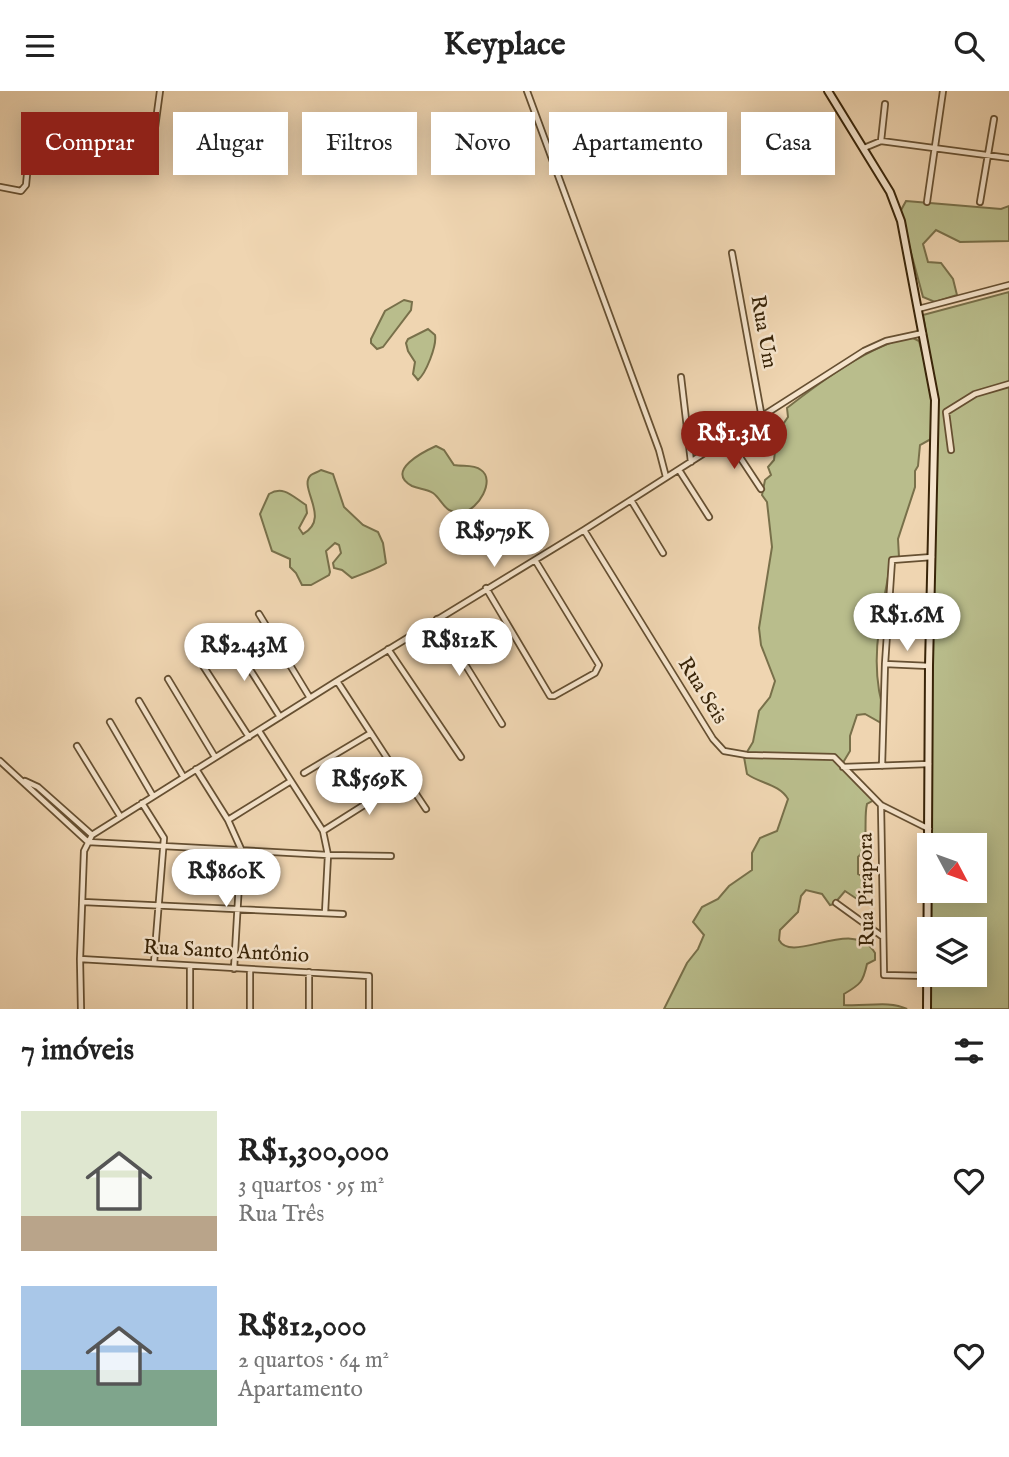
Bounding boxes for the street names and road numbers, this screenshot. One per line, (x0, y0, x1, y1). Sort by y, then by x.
street label: Rua Um (743, 293, 783, 371)
street label: Rua Seis (671, 653, 733, 729)
street label: Rua Pirapora (852, 832, 881, 947)
street label: Rua Santo Antônio (142, 934, 310, 970)

